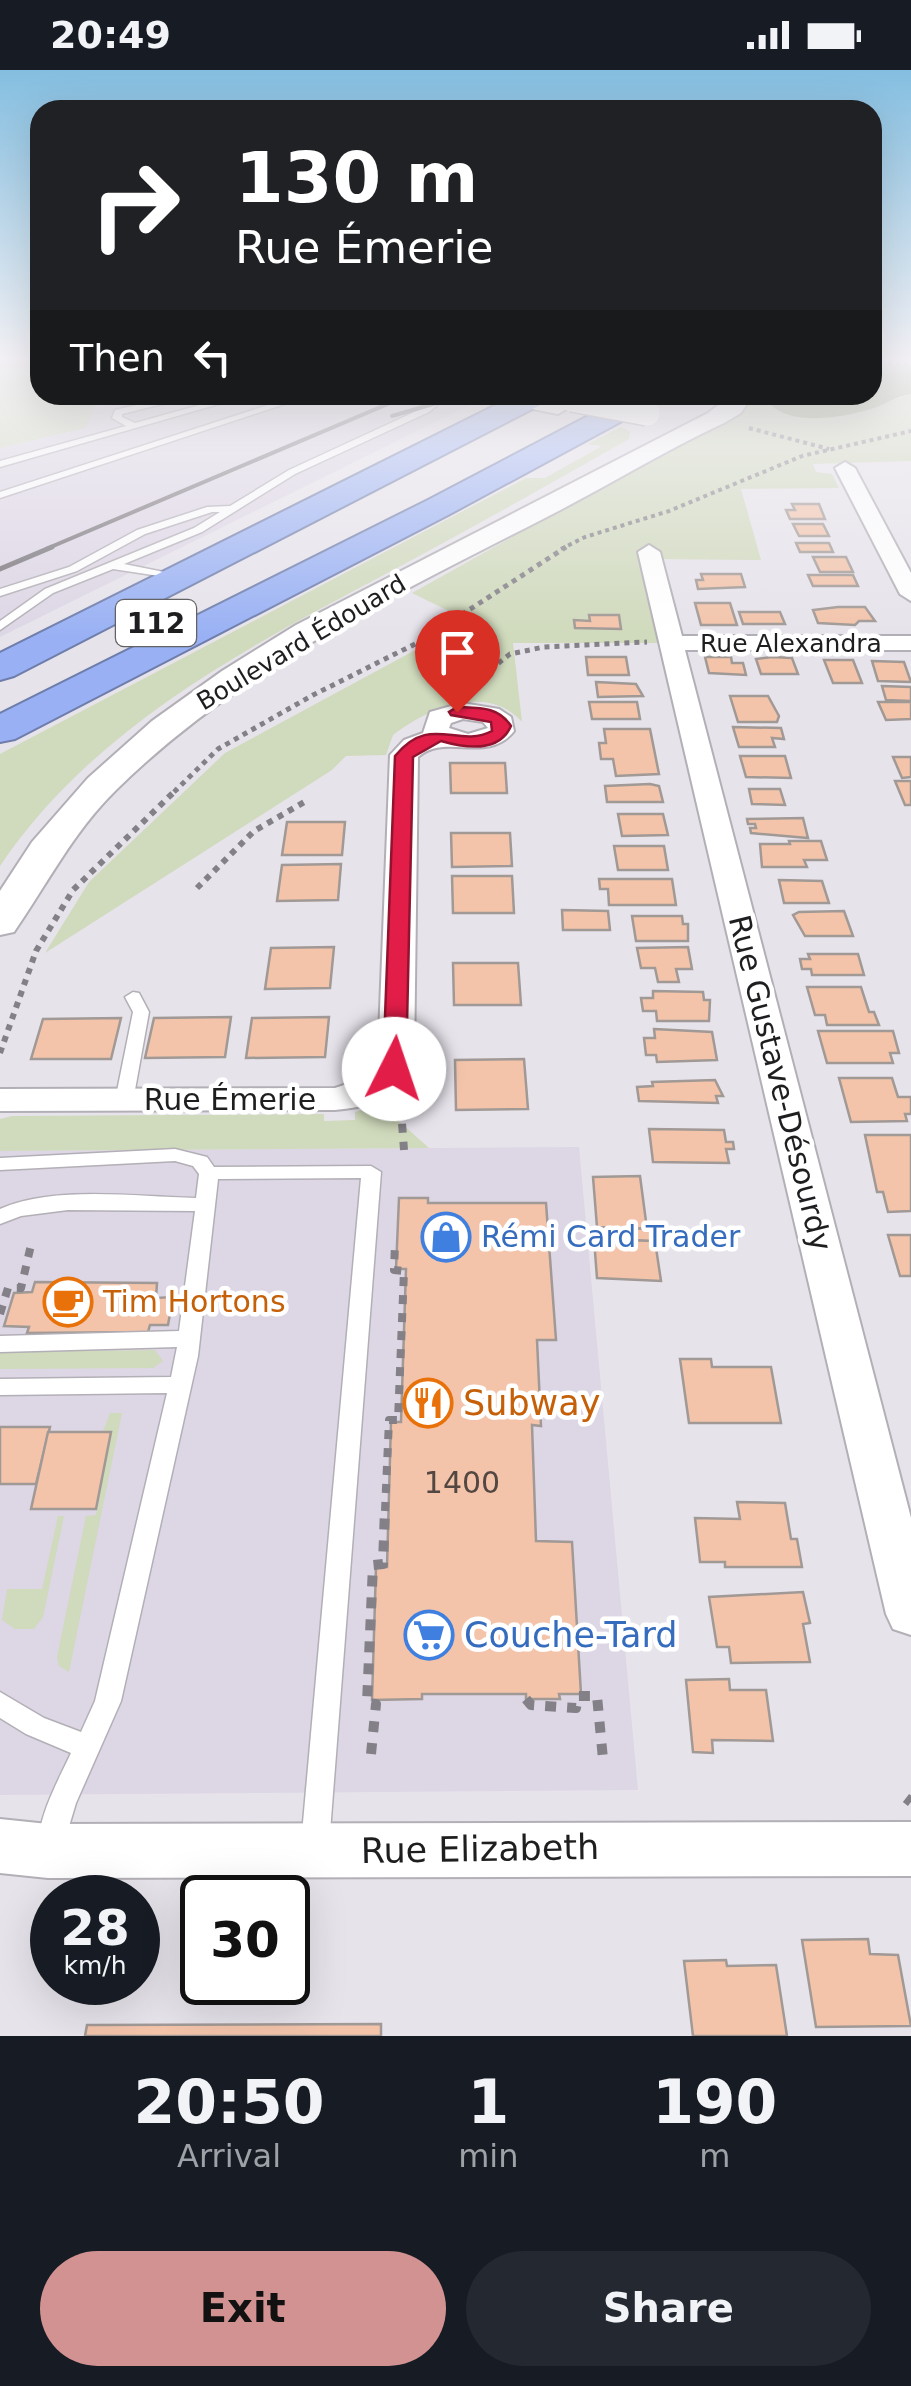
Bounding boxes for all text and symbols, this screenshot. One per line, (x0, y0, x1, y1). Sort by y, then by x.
text: 20:49 (50, 13, 171, 57)
text: 130 m (235, 137, 478, 219)
icon: right (70, 140, 200, 270)
text: Rue Émerie (235, 221, 493, 274)
icon: left (185, 330, 240, 385)
text: Then (70, 336, 165, 380)
street label: Boulevard Édouard (192, 569, 411, 716)
road number: 112 (116, 600, 196, 646)
pin (415, 610, 500, 713)
icon: arrive (430, 625, 485, 680)
street label: Rue Alexandra (700, 629, 882, 658)
street label: Rue Gustave-Désourdy (722, 911, 839, 1254)
position arrow (342, 1017, 446, 1121)
street label: Rue Émerie (144, 1082, 316, 1117)
shop icon: Rémi Card Trader (420, 1211, 472, 1263)
place label: Rémi Card Trader (481, 1219, 741, 1254)
cafe icon: Tim Hortons (42, 1276, 94, 1328)
place label: Tim Hortons (102, 1284, 286, 1319)
restaurant icon: Subway (402, 1377, 454, 1429)
place label: Subway (463, 1383, 600, 1423)
house number: 1400 (424, 1465, 500, 1500)
supermarket icon: Couche-Tard (403, 1609, 455, 1661)
place label: Couche-Tard (464, 1615, 677, 1655)
street label: Rue Elizabeth (360, 1827, 600, 1871)
speed limit sign: 30 (180, 1875, 310, 2005)
text: 28 (60, 1899, 130, 1957)
text: km/h (63, 1951, 127, 1980)
text: 20:50 (134, 2067, 325, 2137)
text: 1 (467, 2067, 509, 2137)
text: 190 (652, 2067, 777, 2137)
text: Arrival (177, 2137, 281, 2175)
text: min (458, 2137, 519, 2175)
text: m (699, 2137, 730, 2175)
button: Exit (40, 2251, 446, 2366)
button: Share (466, 2251, 871, 2366)

